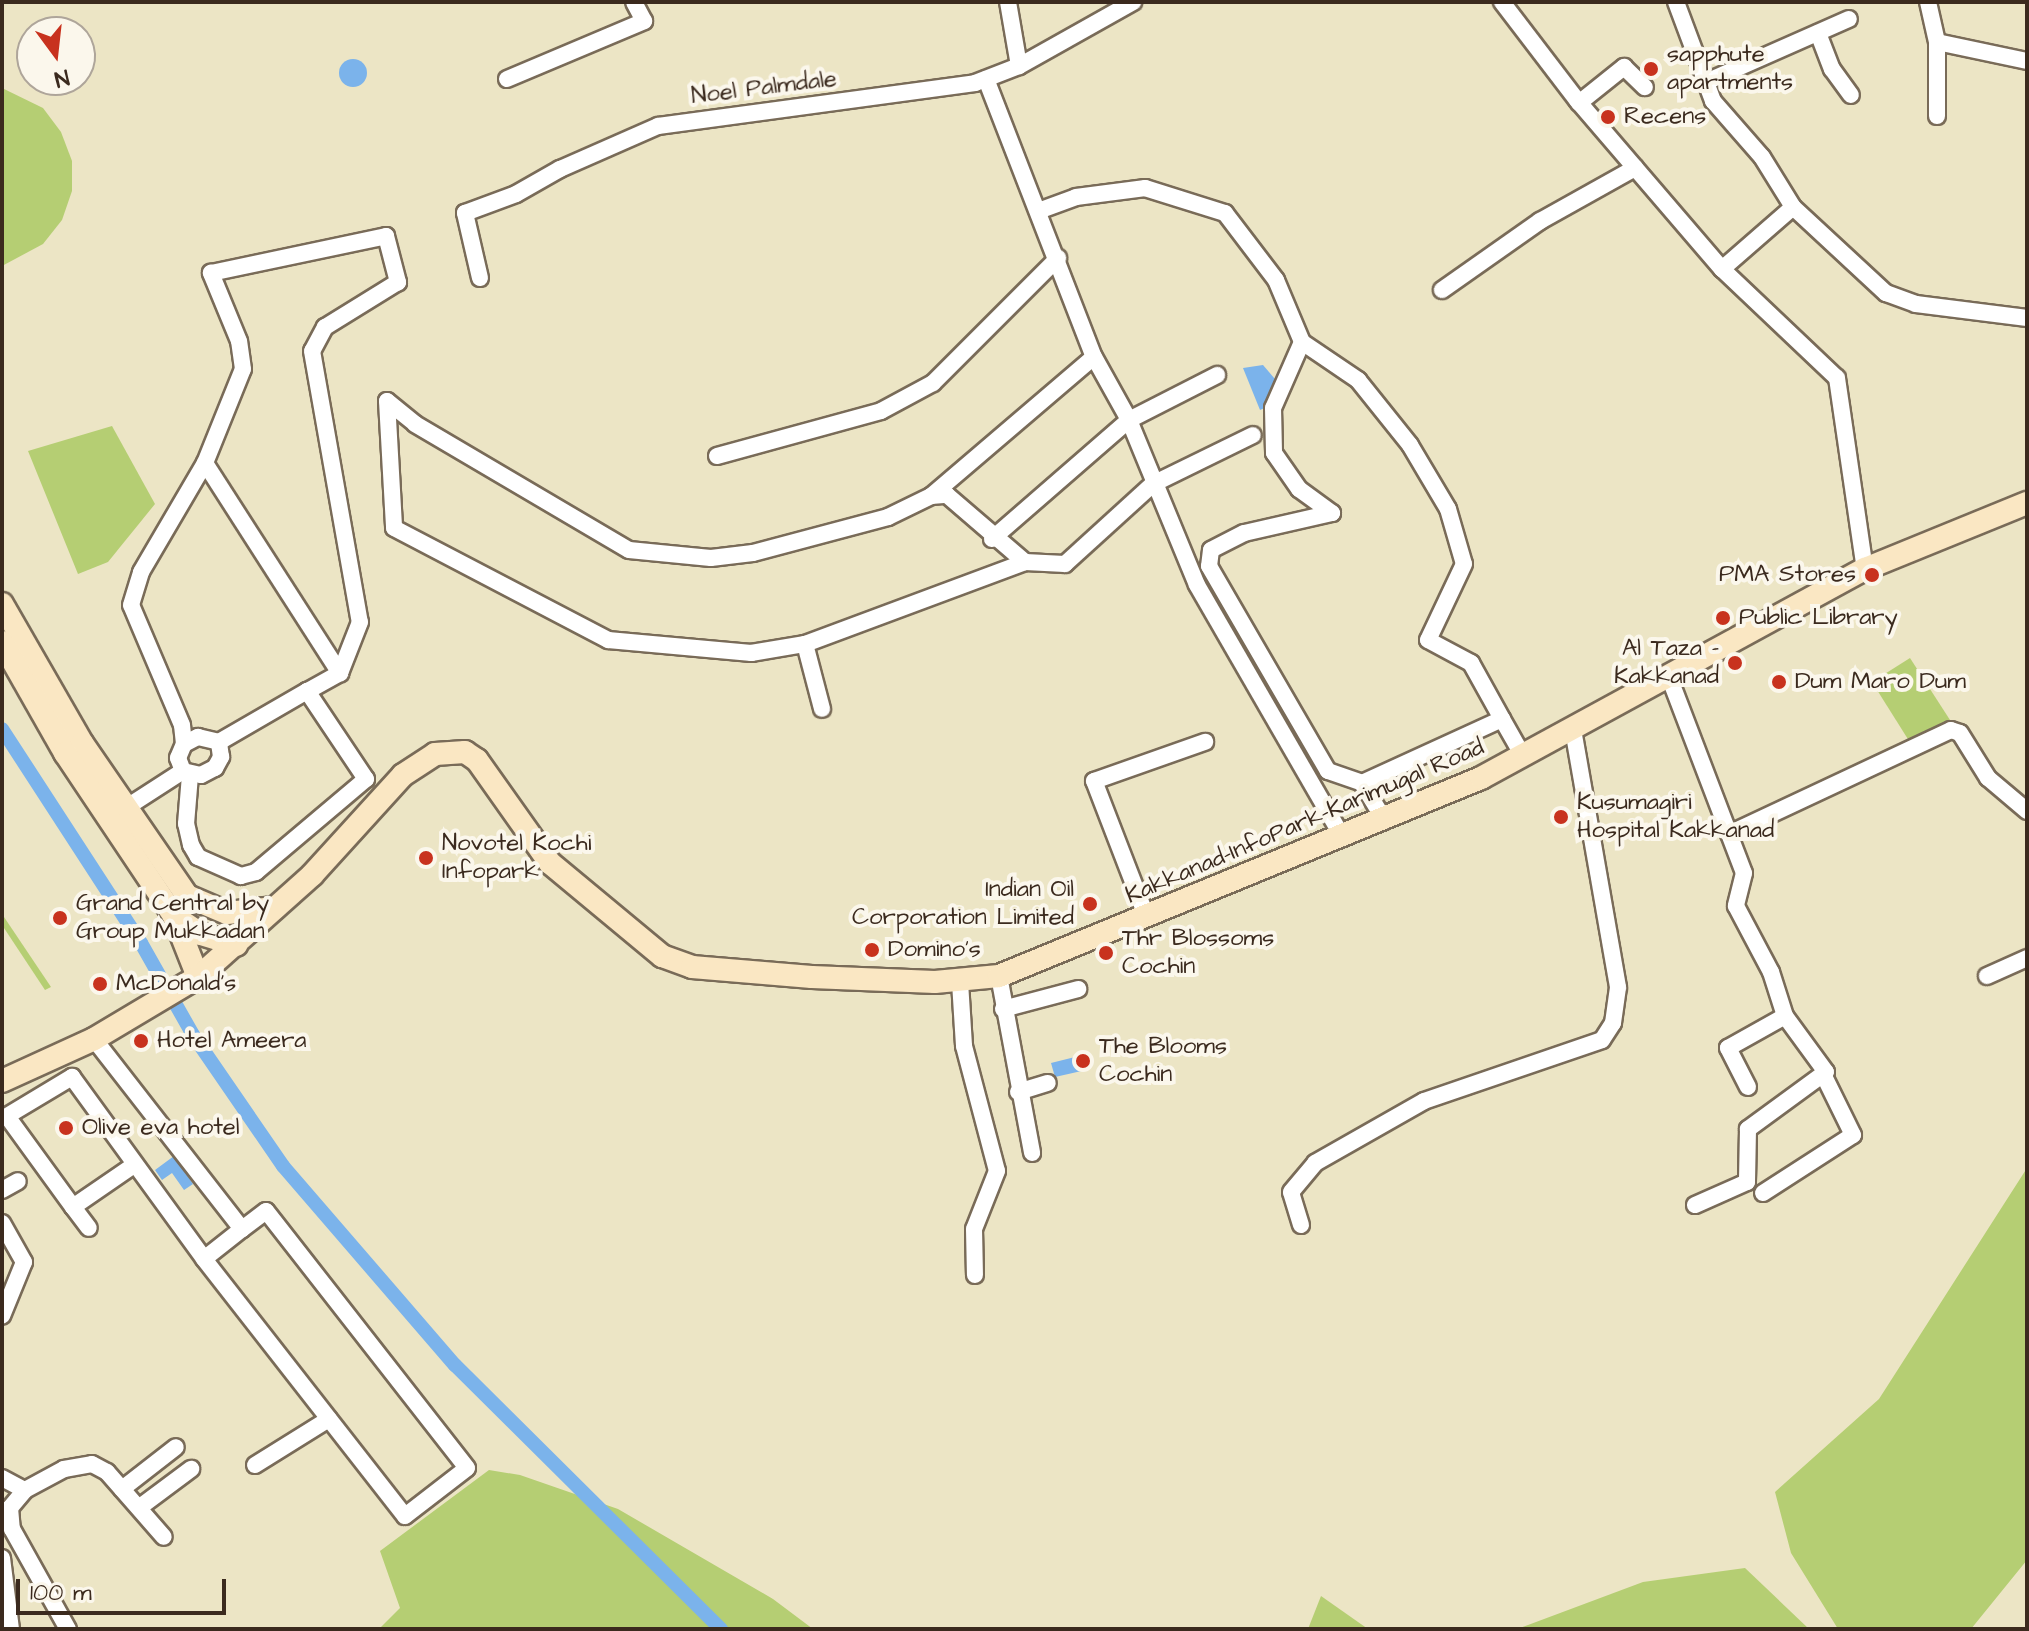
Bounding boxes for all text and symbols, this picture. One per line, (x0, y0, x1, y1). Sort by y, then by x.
north arrow (16, 16, 96, 96)
place label: sapphute apartments (1667, 41, 1793, 97)
marker: sapphute apartments (1642, 60, 1660, 78)
text: N (51, 61, 73, 94)
street label: Noel Palmdale (690, 65, 838, 111)
place label: Recens (1624, 103, 1706, 131)
marker: Recens (1599, 108, 1617, 126)
place label: PMA Stores (1719, 561, 1856, 589)
marker: PMA Stores (1863, 566, 1881, 584)
place label: Public Library (1739, 604, 1898, 632)
marker: Public Library (1714, 609, 1732, 627)
place label: Al Taza - Kakkanad (1614, 635, 1719, 691)
marker: Al Taza - Kakkanad (1726, 654, 1744, 672)
place label: Dum Maro Dum (1795, 668, 1966, 696)
marker: Dum Maro Dum (1770, 673, 1788, 691)
street label: Kakkanad-InfoPark-Karimugal Road (1122, 733, 1488, 911)
place label: Kusumagiri Hospital Kakkanad (1577, 789, 1774, 845)
marker: Kusumagiri Hospital Kakkanad (1552, 808, 1570, 826)
place label: Novotel Kochi Infopark (442, 830, 591, 886)
marker: Novotel Kochi Infopark (417, 849, 435, 867)
place label: Indian Oil Corporation Limited (852, 876, 1074, 932)
place label: Grand Central by Group Mukkadan (76, 890, 269, 946)
marker: Indian Oil Corporation Limited (1081, 895, 1099, 913)
marker: Grand Central by Group Mukkadan (51, 909, 69, 927)
place label: Thr Blossoms Cochin (1122, 925, 1274, 981)
place label: Domino's (888, 936, 981, 964)
marker: Domino's (863, 941, 881, 959)
marker: Thr Blossoms Cochin (1097, 944, 1115, 962)
place label: McDonald's (116, 970, 236, 998)
marker: McDonald's (91, 975, 109, 993)
place label: Hotel Ameera (157, 1027, 307, 1055)
marker: Hotel Ameera (132, 1032, 150, 1050)
place label: The Blooms Cochin (1099, 1033, 1227, 1089)
marker: The Blooms Cochin (1074, 1052, 1092, 1070)
place label: Olive eva hotel (82, 1114, 240, 1142)
marker: Olive eva hotel (57, 1119, 75, 1137)
scale bar (20, 1563, 230, 1613)
text: 100 m (30, 1576, 92, 1610)

